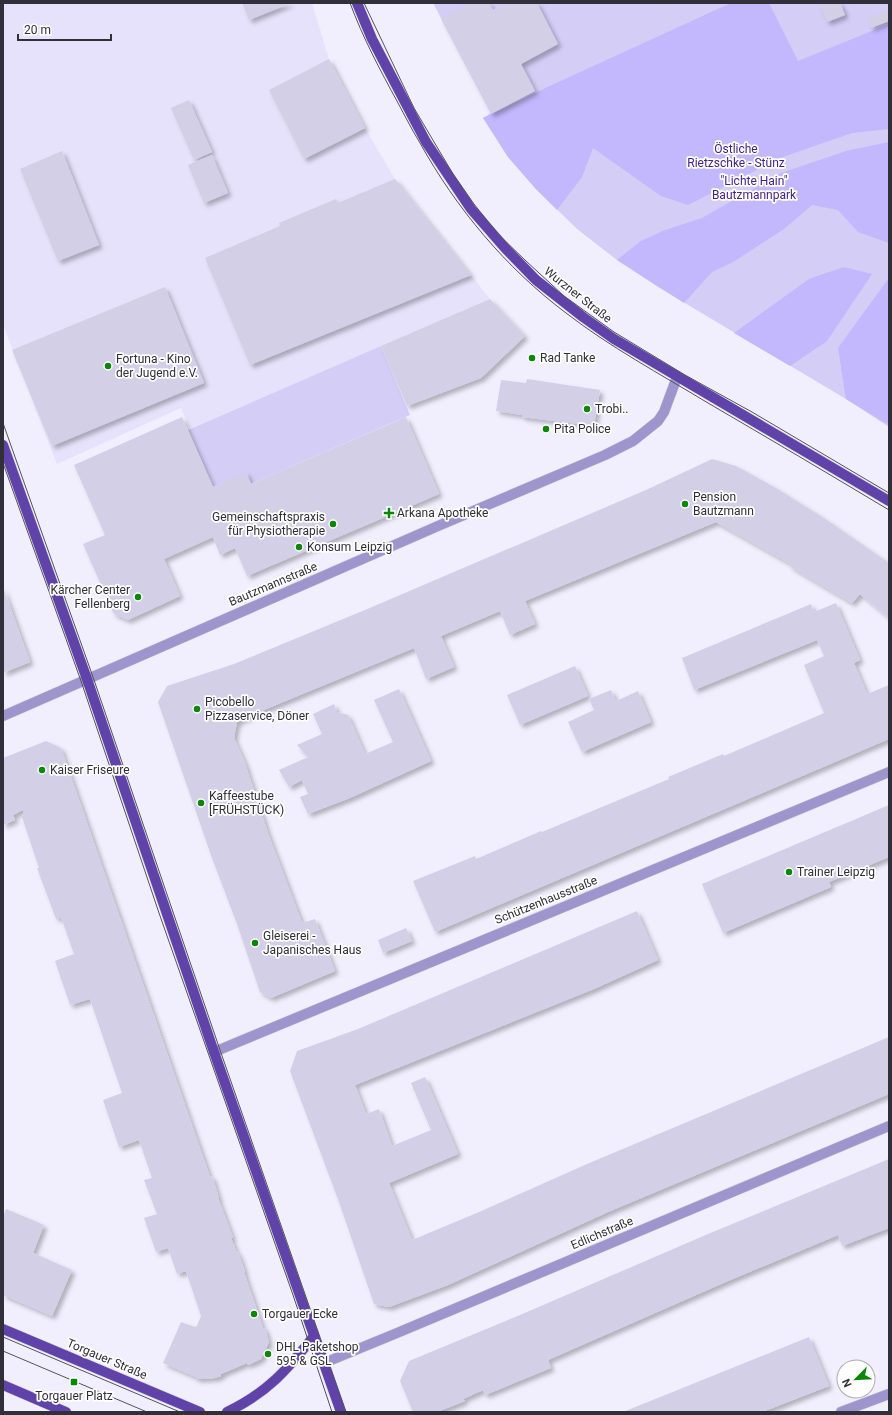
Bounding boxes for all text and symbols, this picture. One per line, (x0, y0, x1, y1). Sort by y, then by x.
scale bar (18, 16, 111, 42)
text: 20 m (24, 23, 51, 37)
park label: Östliche Rietzschke - Stünz (687, 141, 785, 170)
park label: "Lichte Hain" Bautzmannpark (712, 174, 797, 202)
street label: Wurzner Straße (541, 264, 615, 326)
place label: Rad Tanke (540, 351, 595, 365)
place label: Fortuna - Kino der Jugend e.V. (116, 352, 198, 380)
marker: Rad Tanke (527, 353, 537, 363)
marker: Fortuna - Kino der Jugend e.V. (103, 361, 113, 371)
place label: Trobi.. (595, 402, 629, 416)
marker: Trobi.. (582, 404, 592, 414)
place label: Pita Police (554, 422, 611, 436)
marker: Pita Police (541, 424, 551, 434)
place label: Pension Bautzmann (693, 490, 754, 518)
marker: Pension Bautzmann (680, 499, 690, 509)
place label: Arkana Apotheke (397, 506, 488, 520)
marker: Arkana Apotheke (384, 508, 394, 518)
place label: Gemeinschaftspraxis für Physiotherapie (212, 510, 325, 538)
marker: Gemeinschaftspraxis für Physiotherapie (328, 519, 338, 529)
place label: Konsum Leipzig (307, 540, 392, 554)
marker: Konsum Leipzig (294, 542, 304, 552)
street label: Bautzmannstraße (227, 559, 319, 609)
place label: Kärcher Center Fellenberg (51, 583, 130, 611)
marker: Kärcher Center Fellenberg (133, 592, 143, 602)
place label: Picobello Pizzaservice, Döner (205, 695, 309, 723)
marker: Picobello Pizzaservice, Döner (192, 704, 202, 714)
place label: Kaiser Friseure (50, 763, 130, 777)
marker: Kaiser Friseure (37, 765, 47, 775)
place label: Kaffeestube [FRÜHSTÜCK) (209, 789, 284, 817)
marker: Kaffeestube [FRÜHSTÜCK) (196, 798, 206, 808)
place label: Trainer Leipzig (797, 865, 875, 879)
marker: Trainer Leipzig (784, 867, 794, 877)
street label: Schützenhausstraße (493, 873, 599, 927)
place label: Gleiserei - Japanisches Haus (263, 929, 361, 957)
marker: Gleiserei - Japanisches Haus (250, 938, 260, 948)
street label: Edlichstraße (569, 1214, 635, 1252)
place label: Torgauer Ecke (262, 1307, 338, 1321)
marker: Torgauer Ecke (249, 1309, 259, 1319)
street label: Torgauer Straße (65, 1336, 149, 1382)
place label: DHL Paketshop 595 & GSL (276, 1340, 359, 1368)
marker: DHL Paketshop 595 & GSL (263, 1349, 273, 1359)
north arrow (836, 1359, 876, 1399)
text: N (840, 1376, 855, 1389)
marker: Torgauer Platz (69, 1377, 79, 1387)
place label: Torgauer Platz (35, 1389, 113, 1403)

